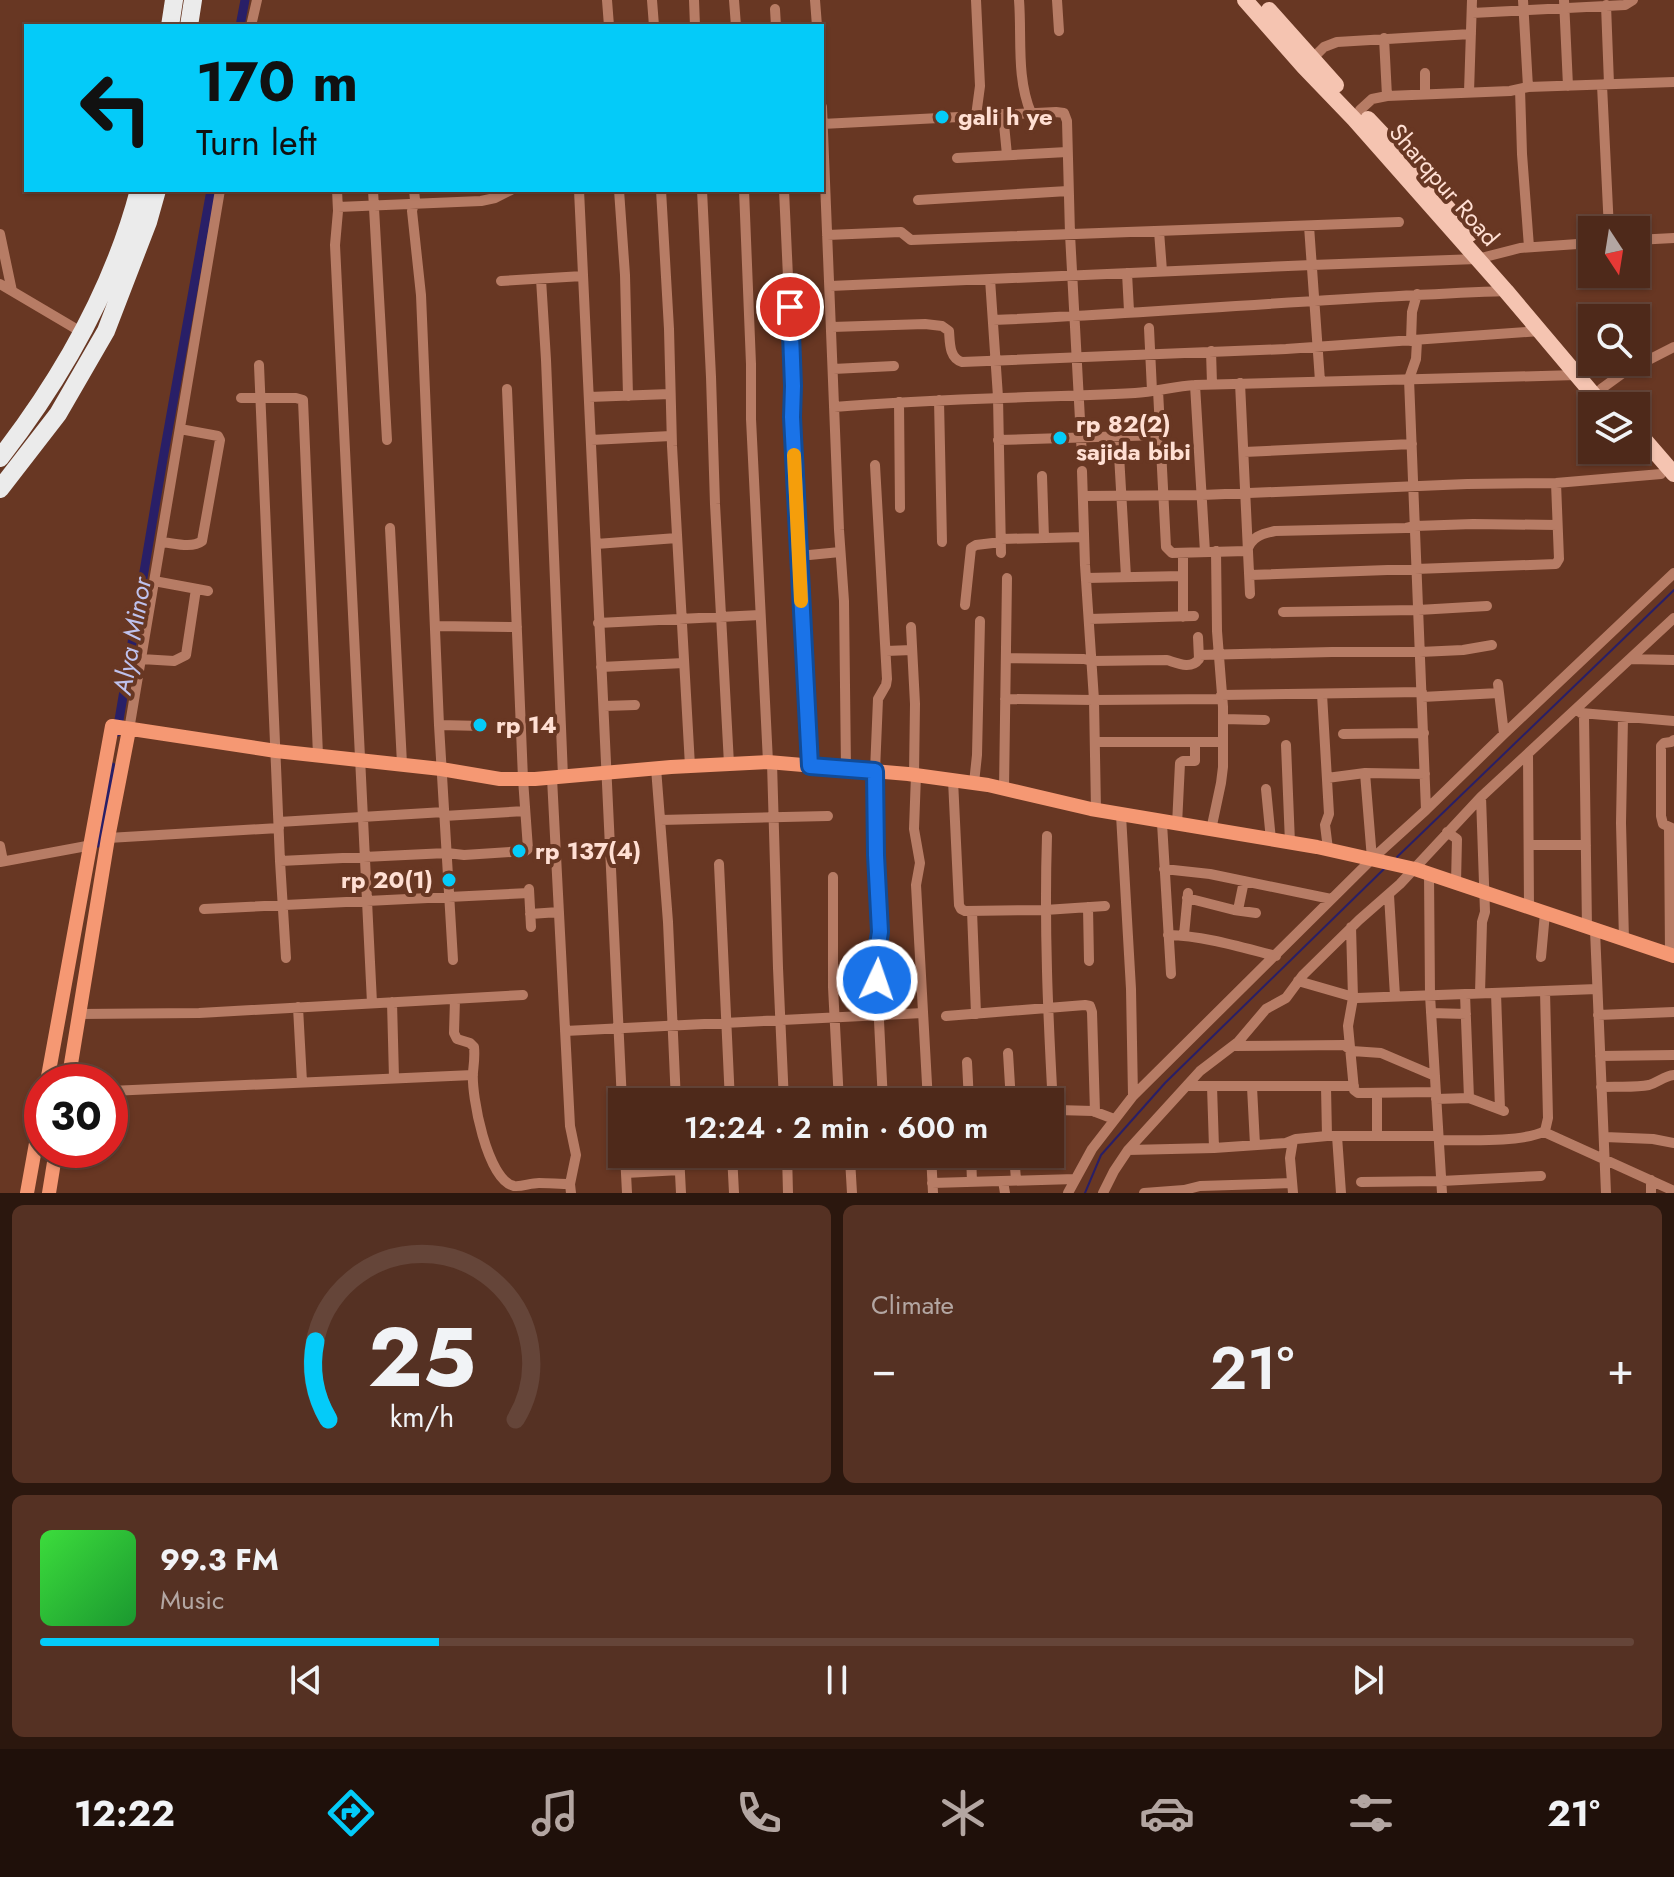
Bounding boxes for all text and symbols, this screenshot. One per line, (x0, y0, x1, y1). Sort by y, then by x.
text: 170 m (196, 41, 358, 122)
icon: left (64, 56, 168, 160)
place label: gali h ye (958, 99, 1053, 134)
marker: gali h ye (933, 108, 951, 126)
text: Turn left (196, 116, 317, 168)
street label: Sharqpur Road (1381, 116, 1508, 254)
north arrow (1578, 216, 1650, 288)
map controls (1578, 216, 1650, 464)
pin (756, 273, 824, 341)
icon: arrive (768, 285, 812, 329)
button: search (1578, 304, 1650, 376)
button: layers (1578, 392, 1650, 464)
place label: rp 82(2) sajida bibi (1076, 406, 1191, 469)
marker: rp 82(2) sajida bibi (1051, 429, 1069, 447)
water label: Alya Minor (103, 573, 161, 699)
place label: rp 14 (496, 707, 557, 742)
marker: rp 14 (471, 716, 489, 734)
place label: rp 137(4) (535, 833, 641, 868)
marker: rp 137(4) (510, 842, 528, 860)
place label: rp 20(1) (341, 862, 433, 897)
marker: rp 20(1) (440, 871, 458, 889)
position arrow (835, 938, 919, 1022)
speed limit sign: 30 (24, 1064, 128, 1168)
text: 12:24 · 2 min · 600 m (684, 1106, 988, 1149)
text: Climate (871, 1286, 954, 1324)
text: 25 (367, 1297, 476, 1417)
text: 21° (1210, 1325, 1294, 1412)
text: − (871, 1337, 897, 1401)
text: + (1607, 1337, 1634, 1401)
text: km/h (389, 1396, 454, 1438)
text: 99.3 FM (160, 1538, 279, 1581)
text: Music (160, 1581, 224, 1619)
icon: previous (284, 1658, 328, 1702)
icon: pause (815, 1658, 859, 1702)
icon: next (1346, 1658, 1390, 1702)
icon: directions (323, 1785, 379, 1841)
icon: music (527, 1785, 583, 1841)
icon: phone (731, 1785, 787, 1841)
icon: climate (935, 1785, 991, 1841)
icon: car (1139, 1785, 1195, 1841)
icon: filters (1343, 1785, 1399, 1841)
text: 12:22 (74, 1787, 175, 1839)
text: 21° (1547, 1787, 1600, 1839)

